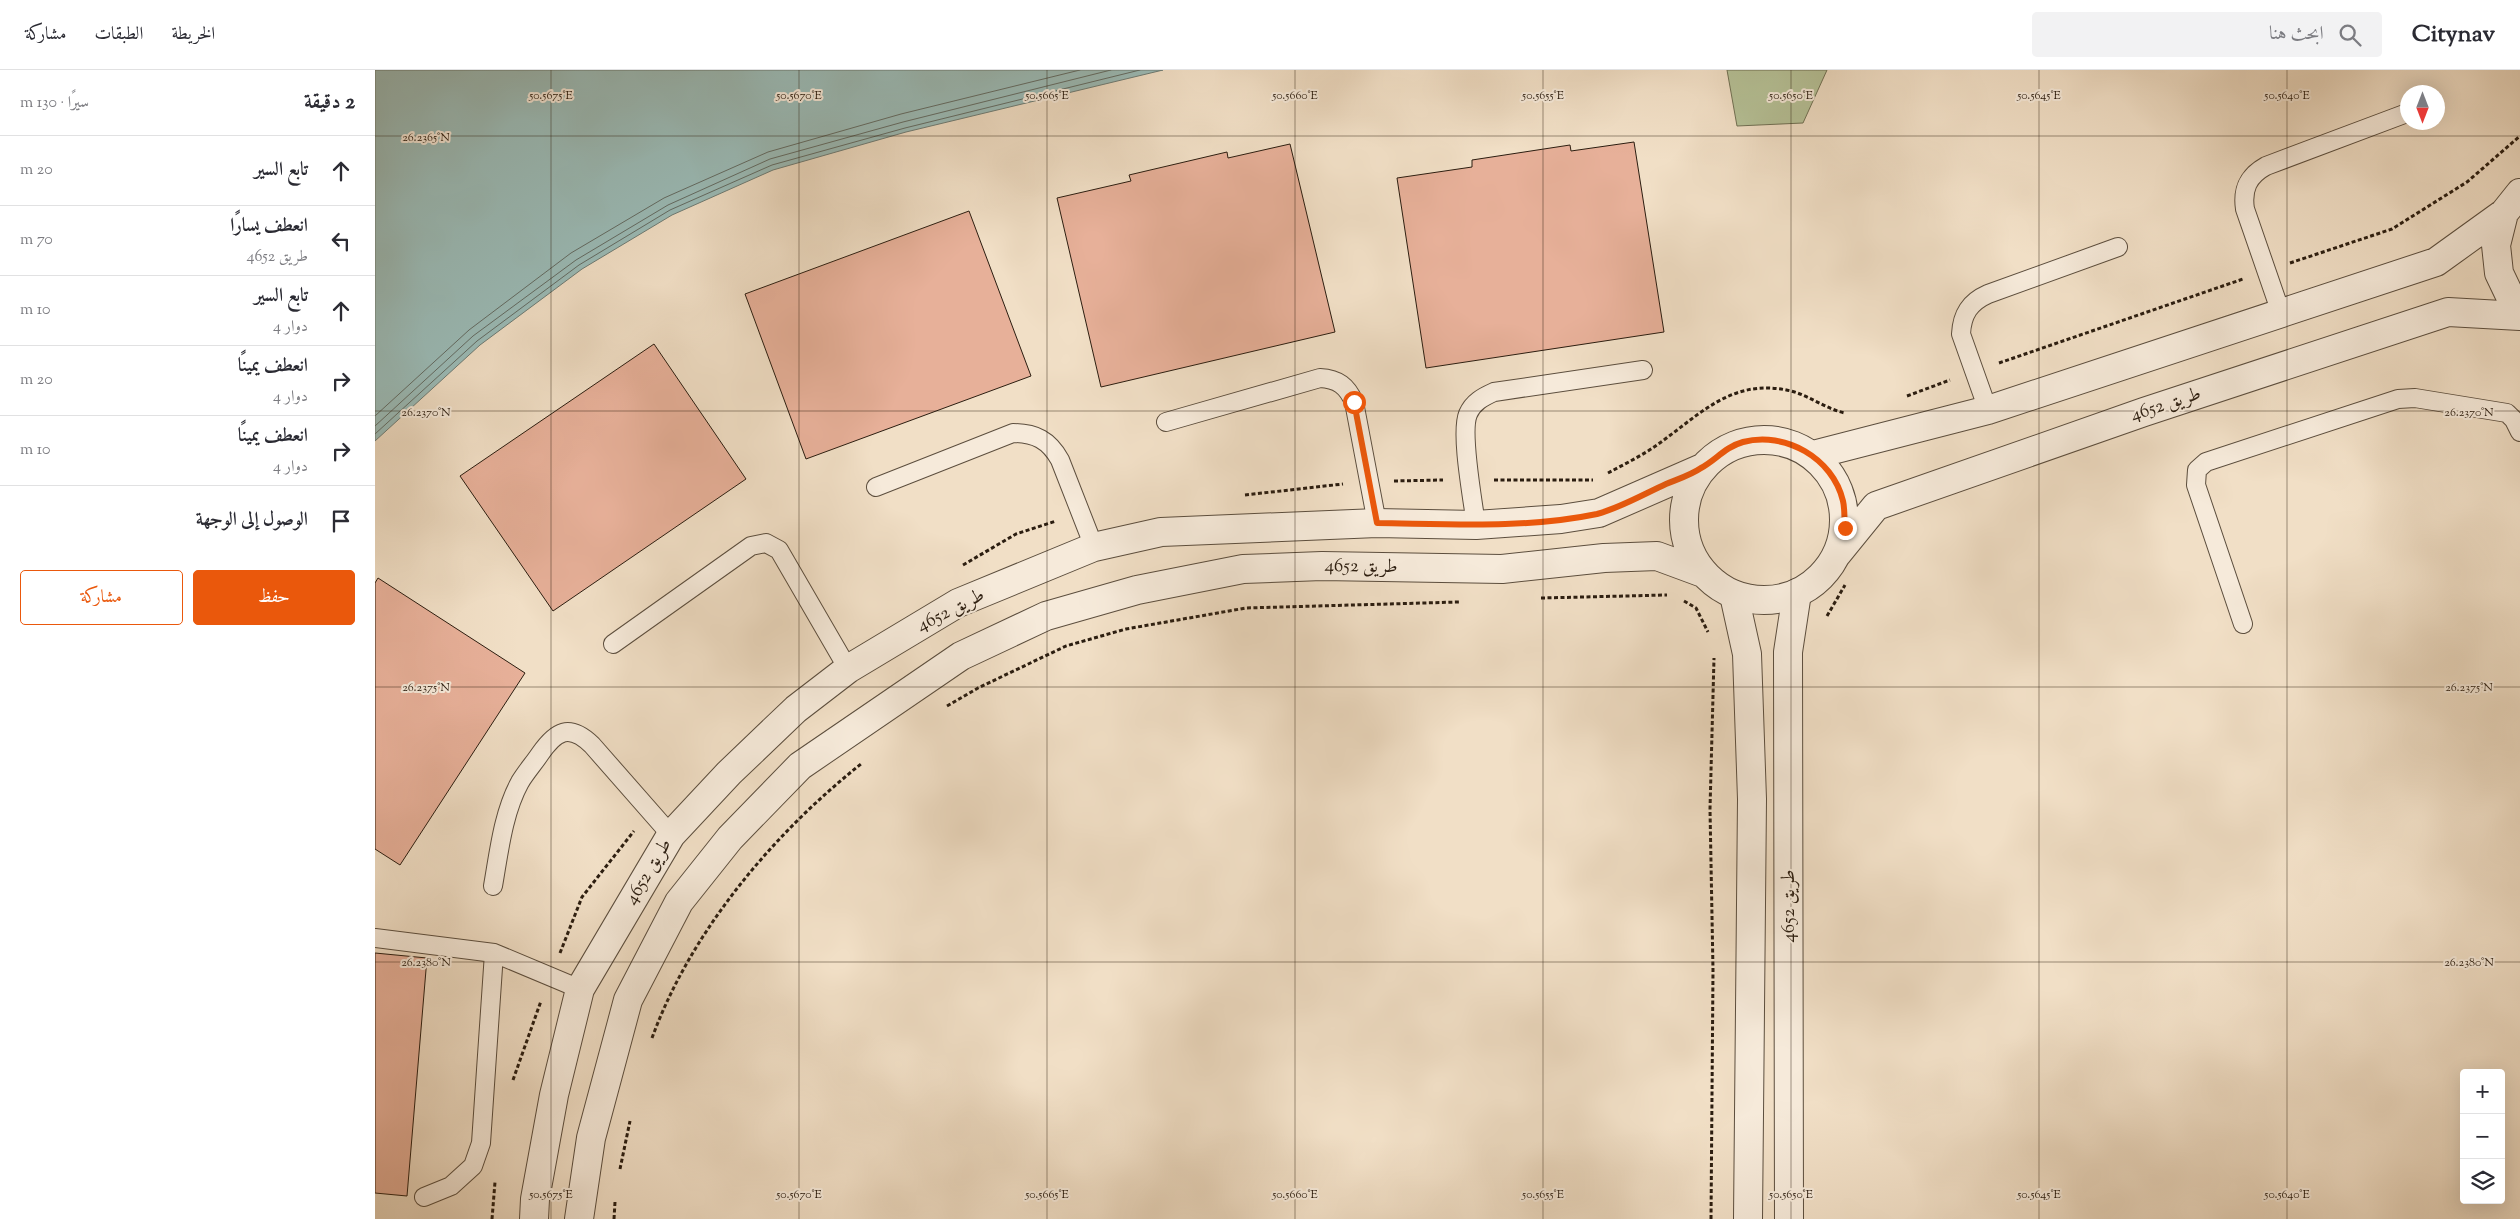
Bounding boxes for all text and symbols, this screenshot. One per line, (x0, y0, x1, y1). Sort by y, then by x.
search box (2032, 12, 2382, 57)
text: Citynav (2412, 18, 2495, 52)
text: ابحث هنا (2269, 21, 2324, 48)
icon: search (2336, 21, 2364, 49)
text: مشاركة (25, 22, 66, 48)
text: الطبقات (94, 22, 143, 48)
text: الخريطة (171, 22, 215, 48)
north arrow (2400, 85, 2445, 130)
text: 50.5675°E (528, 87, 574, 105)
text: 50.5670°E (775, 87, 822, 105)
text: 50.5665°E (1024, 87, 1070, 105)
text: 50.5660°E (1271, 87, 1319, 105)
text: 50.5655°E (1521, 87, 1565, 105)
text: 50.5650°E (1768, 87, 1814, 105)
text: 50.5645°E (2016, 87, 2061, 105)
text: 50.5640°E (2263, 87, 2310, 105)
text: 2 دقيقة (304, 88, 355, 118)
text: سيرًا · 130 m (20, 92, 89, 115)
text: 26.2365°N (402, 129, 450, 147)
text: تابع السير (254, 157, 308, 184)
icon: ahead (327, 157, 355, 185)
text: 20 m (20, 159, 53, 182)
text: انعطف يسارًا (230, 213, 308, 240)
icon: left (327, 227, 355, 255)
text: 70 m (20, 229, 53, 252)
text: طريق 4652 (246, 246, 308, 269)
text: تابع السير (254, 283, 308, 310)
icon: ahead (327, 297, 355, 325)
text: 10 m (20, 299, 50, 322)
text: دوار 4 (273, 316, 308, 339)
text: انعطف يمينًا (238, 353, 308, 380)
icon: right (327, 367, 355, 395)
text: 20 m (20, 369, 53, 392)
street label: طريق 4652 (2127, 381, 2205, 429)
text: دوار 4 (273, 386, 308, 409)
route start (1343, 391, 1366, 414)
text: 26.2370°N (401, 404, 451, 422)
text: 26.2370°N (2444, 404, 2494, 422)
text: انعطف يمينًا (238, 423, 308, 450)
icon: right (327, 437, 355, 465)
text: 10 m (20, 439, 50, 462)
text: دوار 4 (273, 456, 308, 479)
text: الوصول إلى الوجهة (196, 507, 308, 534)
icon: arrive (327, 507, 355, 535)
route end (1834, 517, 1857, 540)
street label: طريق 4652 (1324, 553, 1398, 581)
button: مشاركة (20, 570, 183, 625)
button: حفظ (193, 570, 355, 625)
street label: طريق 4652 (912, 582, 990, 640)
text: 26.2375°N (402, 679, 450, 697)
text: 26.2375°N (2445, 679, 2493, 697)
street label: طريق 4652 (619, 834, 679, 910)
street label: طريق 4652 (1776, 869, 1803, 943)
text: 26.2380°N (401, 954, 451, 972)
text: 26.2380°N (2444, 954, 2494, 972)
map controls (2460, 1069, 2505, 1204)
button: + (2460, 1069, 2505, 1114)
button: − (2460, 1114, 2505, 1159)
button: layers (2460, 1159, 2505, 1204)
text: 50.5675°E (528, 1186, 574, 1204)
text: 50.5670°E (775, 1186, 822, 1204)
text: 50.5665°E (1024, 1186, 1070, 1204)
text: 50.5660°E (1271, 1186, 1319, 1204)
text: 50.5655°E (1521, 1186, 1565, 1204)
text: 50.5650°E (1768, 1186, 1814, 1204)
text: 50.5645°E (2016, 1186, 2061, 1204)
text: 50.5640°E (2263, 1186, 2310, 1204)

